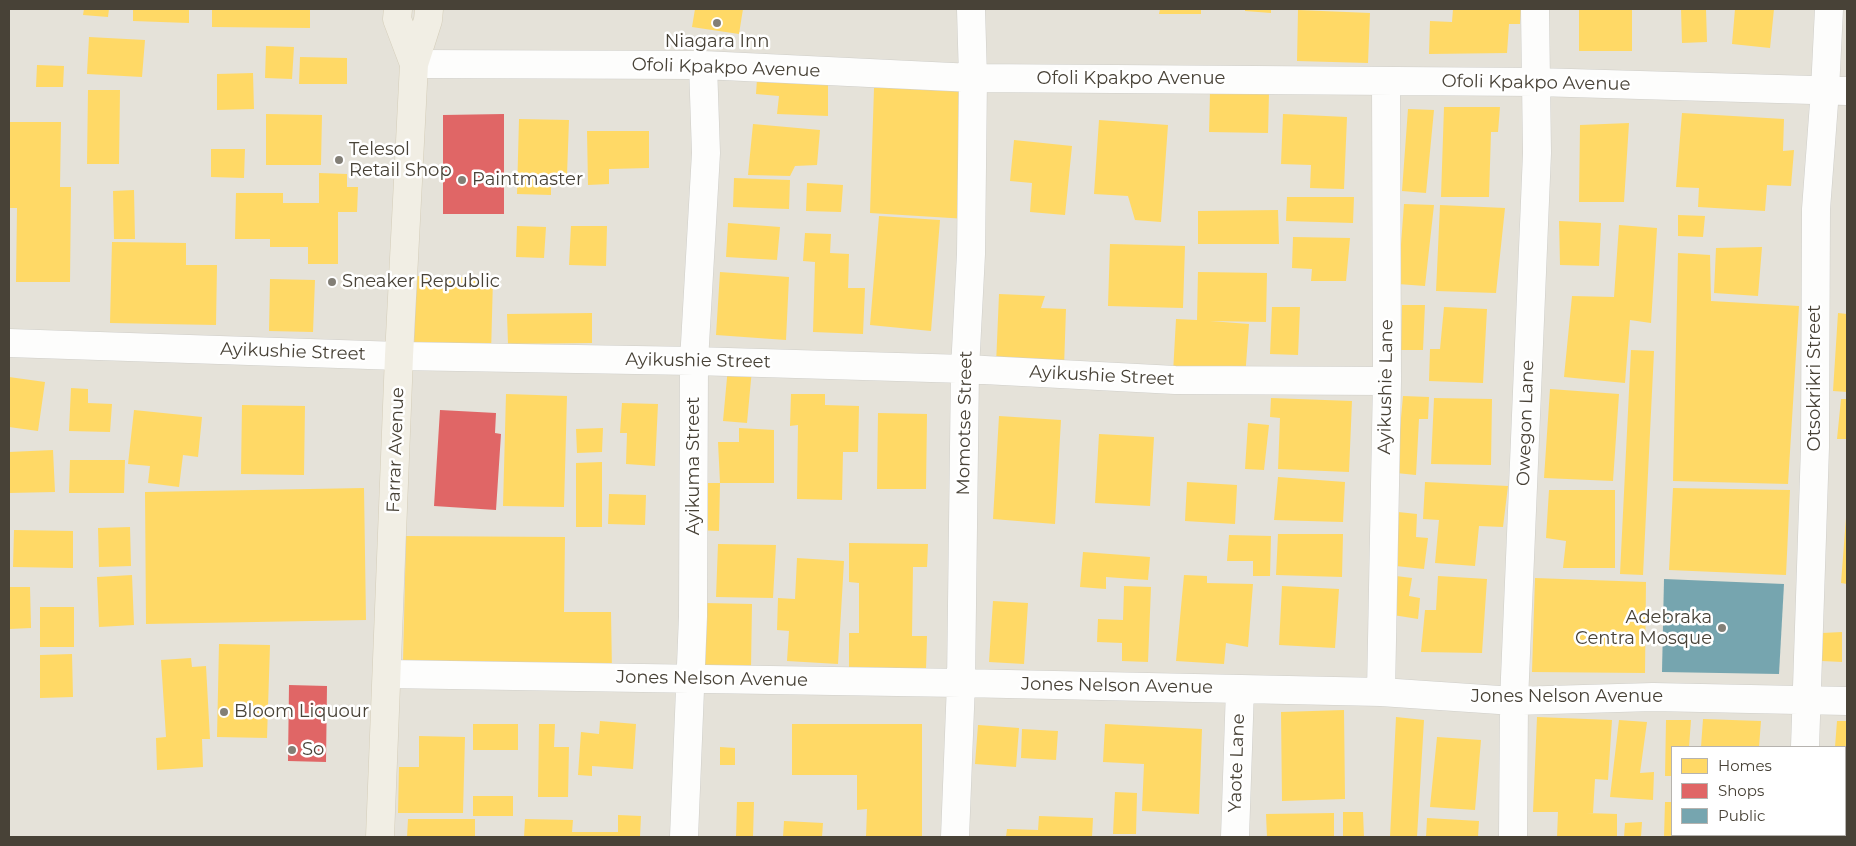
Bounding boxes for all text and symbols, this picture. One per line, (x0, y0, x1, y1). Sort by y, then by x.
marker: Niagara Inn (711, 17, 723, 29)
place label: Niagara Inn (665, 31, 769, 53)
street label: Ofoli Kpakpo Avenue (631, 54, 821, 82)
street label: Ofoli Kpakpo Avenue (1037, 68, 1225, 90)
street label: Ofoli Kpakpo Avenue (1441, 71, 1631, 95)
place label: Telesol Retail Shop (349, 139, 452, 182)
marker: Telesol Retail Shop (333, 154, 345, 166)
place label: Paintmaster (472, 169, 583, 191)
marker: Paintmaster (456, 174, 468, 186)
place label: Sneaker Republic (342, 271, 500, 293)
marker: Sneaker Republic (326, 276, 338, 288)
street label: Otsokrikri Street (1804, 305, 1826, 451)
street label: Ayikushie Lane (1374, 319, 1398, 455)
street label: Ayikushie Street (220, 339, 366, 365)
street label: Ayikushie Street (625, 349, 771, 373)
street label: Momotse Street (953, 350, 977, 496)
street label: Owegon Lane (1513, 360, 1539, 486)
street label: Ayikushie Street (1029, 361, 1175, 391)
street label: Farrar Avenue (383, 387, 409, 513)
street label: Ayikuma Street (683, 397, 705, 535)
place label: Adebraka Centra Mosque (1575, 607, 1712, 650)
marker: Adebraka Centra Mosque (1716, 622, 1728, 634)
street label: Jones Nelson Avenue (616, 667, 808, 691)
street label: Jones Nelson Avenue (1021, 674, 1213, 698)
street label: Jones Nelson Avenue (1471, 686, 1663, 708)
place label: Bloom Liquour (234, 701, 369, 723)
marker: Bloom Liquour (218, 706, 230, 718)
street label: Yaote Lane (1224, 713, 1250, 813)
place label: So (302, 739, 324, 761)
marker: So (286, 744, 298, 756)
legend (1671, 746, 1846, 836)
text: Homes (1718, 756, 1772, 775)
text: Shops (1718, 781, 1764, 800)
text: Public (1718, 806, 1766, 825)

